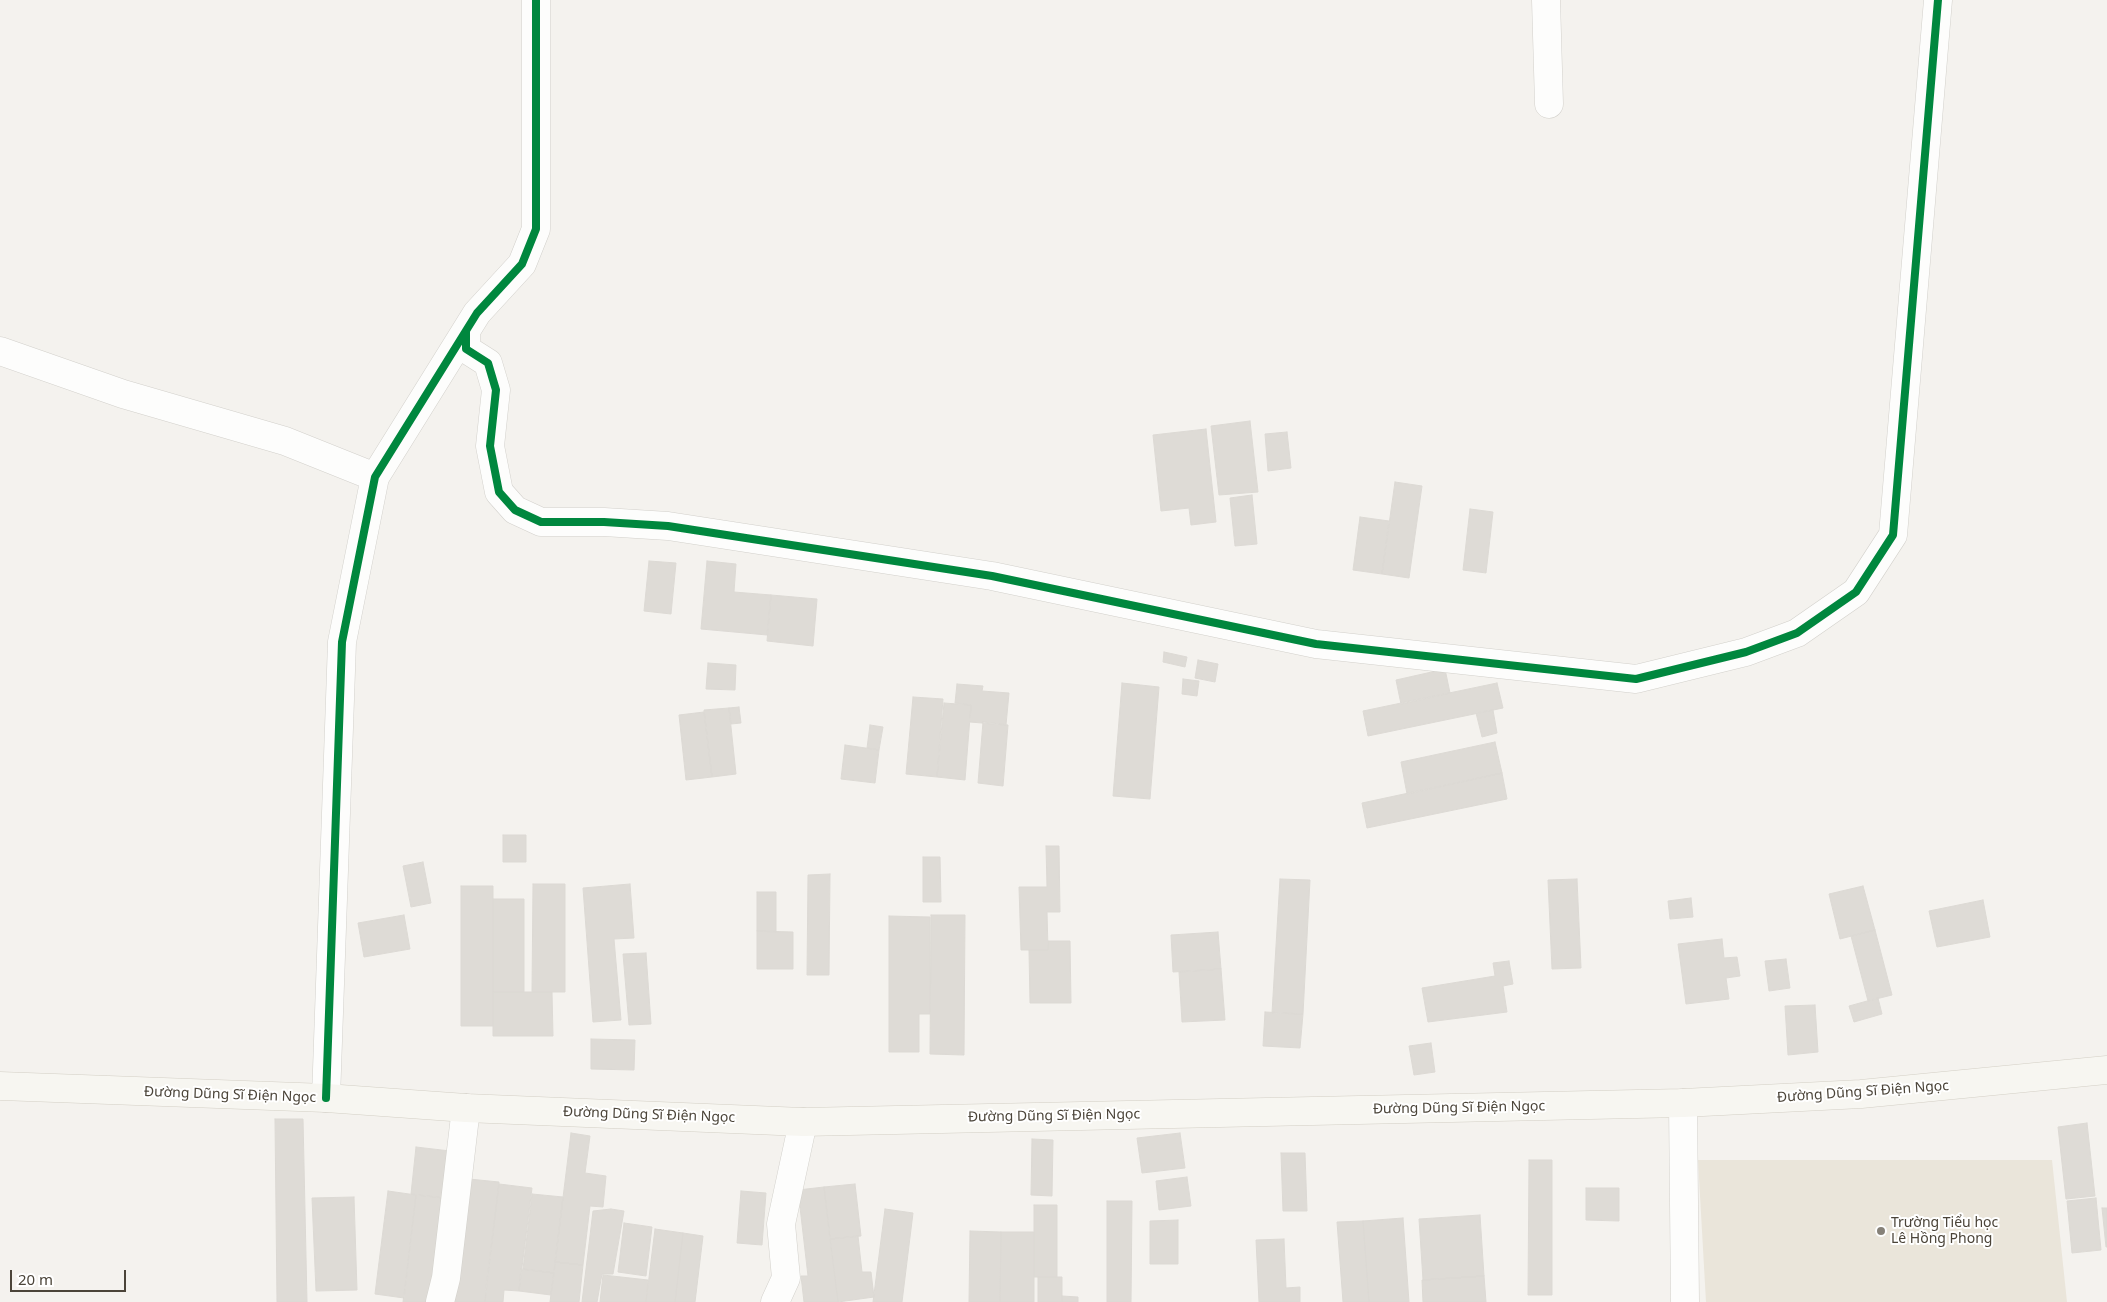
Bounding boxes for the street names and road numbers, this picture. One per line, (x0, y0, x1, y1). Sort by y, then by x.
street label: Đường Dũng Sĩ Điện Ngọc (1776, 1078, 1950, 1106)
street label: Đường Dũng Sĩ Điện Ngọc (144, 1084, 316, 1106)
street label: Đường Dũng Sĩ Điện Ngọc (1373, 1098, 1545, 1118)
street label: Đường Dũng Sĩ Điện Ngọc (563, 1104, 735, 1126)
street label: Đường Dũng Sĩ Điện Ngọc (968, 1106, 1140, 1126)

